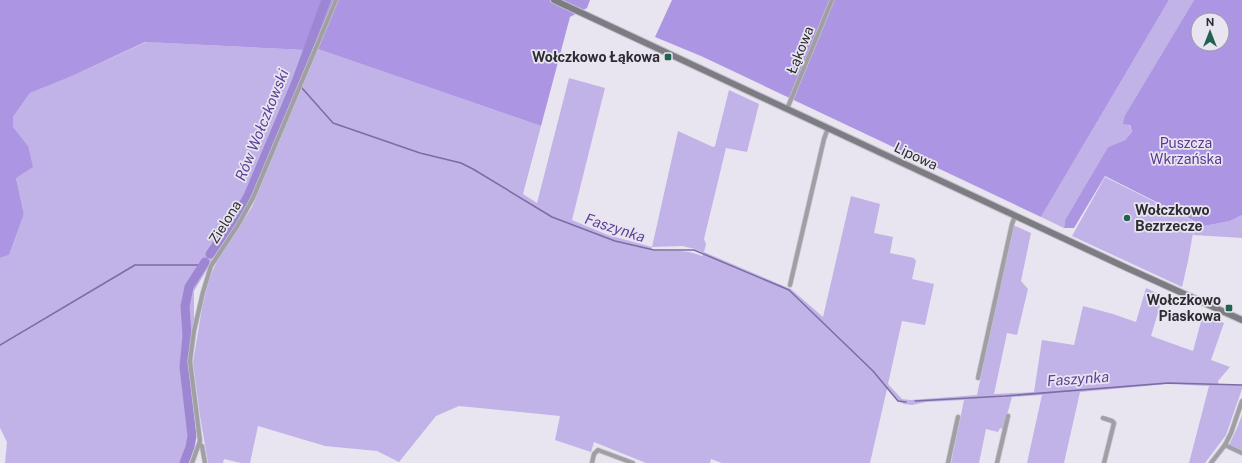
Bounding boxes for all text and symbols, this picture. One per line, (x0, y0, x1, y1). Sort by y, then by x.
north arrow (1190, 12, 1230, 52)
text: N (1206, 16, 1214, 28)
street label: Łąkowa (783, 24, 817, 76)
place label: Wołczkowo Łąkowa (532, 49, 660, 65)
marker: Wołczkowo Łąkowa (663, 52, 673, 62)
water label: Rów Wołczkowski (231, 66, 292, 183)
park label: Puszcza Wkrzańska (1150, 135, 1222, 167)
street label: Lipowa (892, 139, 940, 173)
street label: Zielona (206, 198, 244, 246)
place label: Wołczkowo Bezrzecze (1135, 202, 1210, 234)
water label: Faszynka (583, 210, 647, 245)
marker: Wołczkowo Bezrzecze (1122, 213, 1132, 223)
place label: Wołczkowo Piaskowa (1146, 292, 1221, 324)
marker: Wołczkowo Piaskowa (1224, 303, 1234, 313)
water label: Faszynka (1046, 368, 1110, 389)

